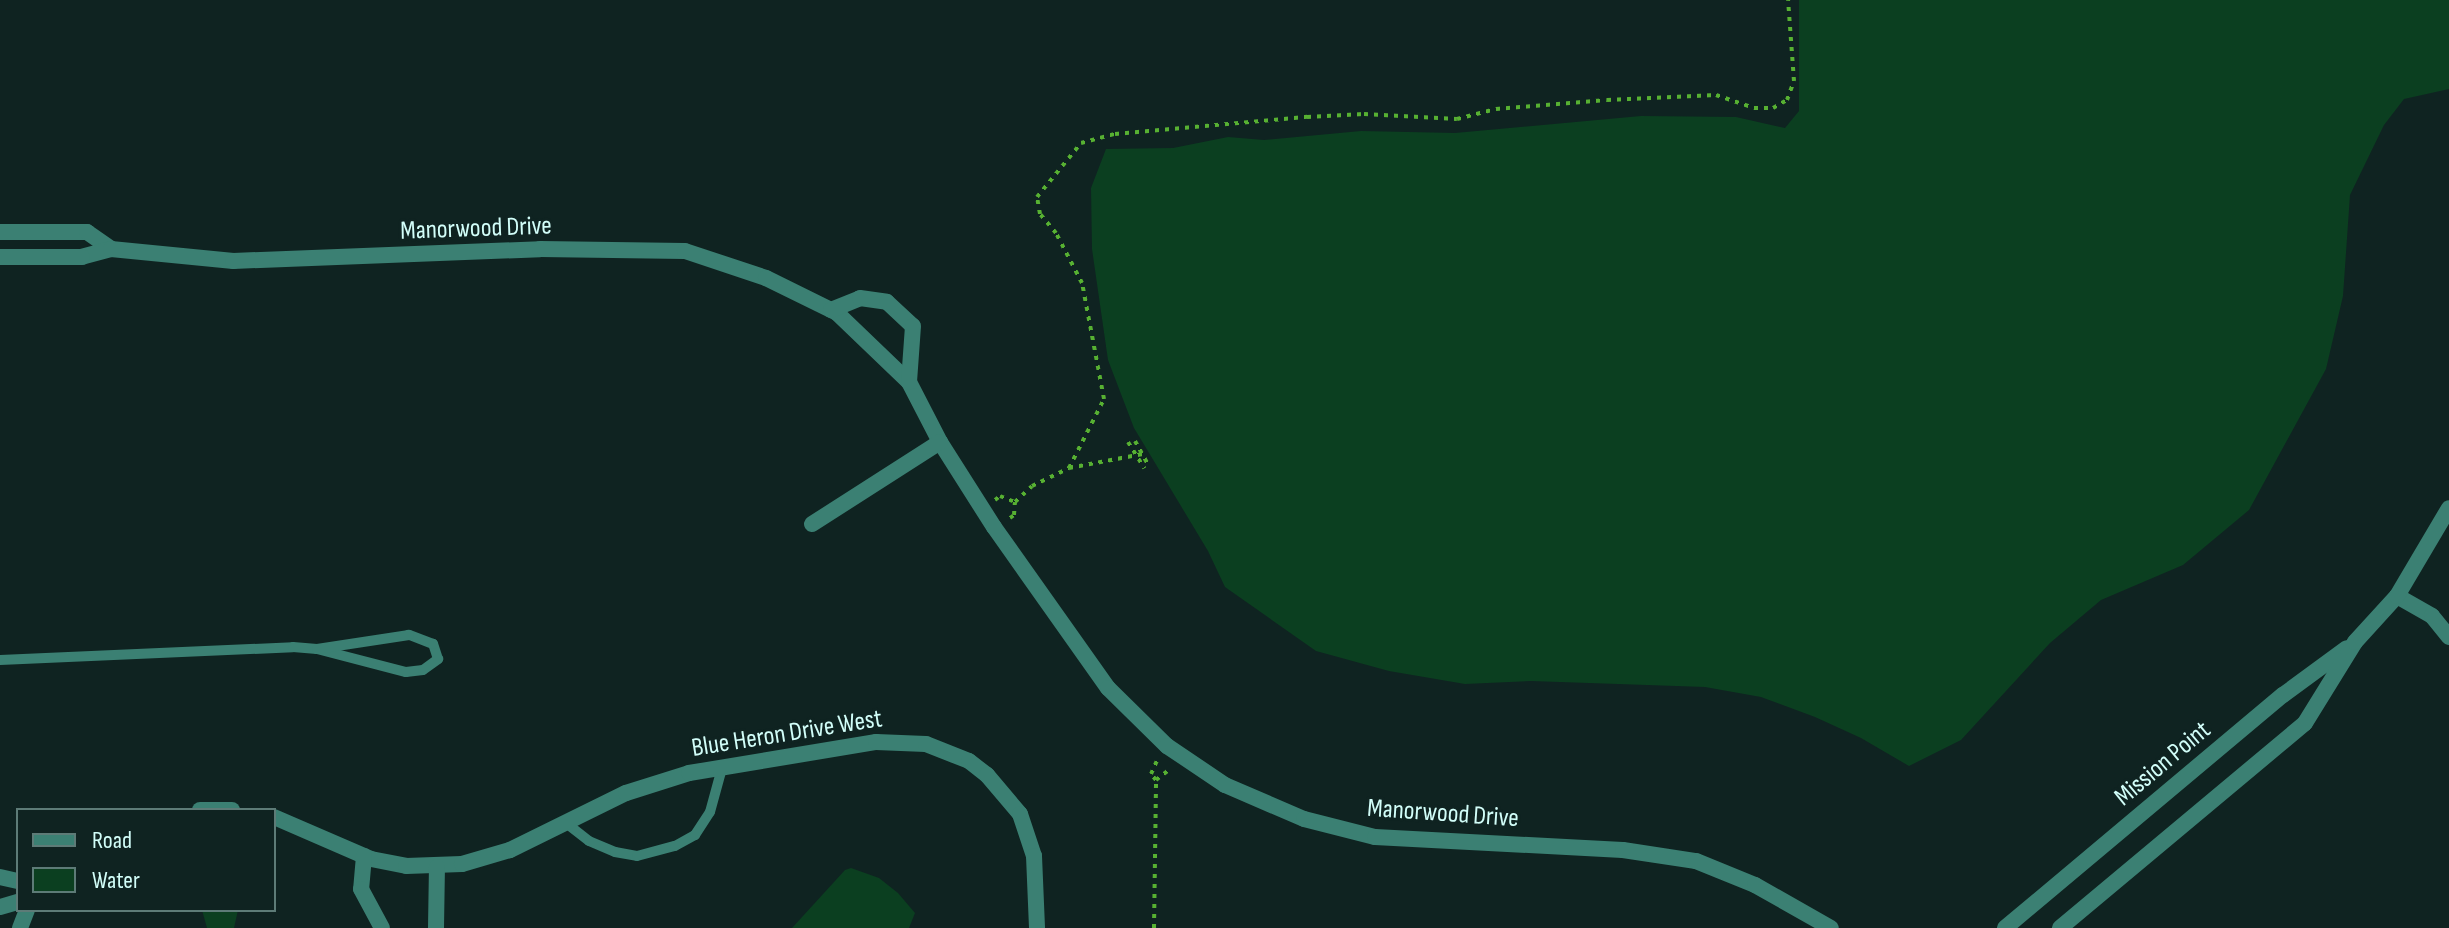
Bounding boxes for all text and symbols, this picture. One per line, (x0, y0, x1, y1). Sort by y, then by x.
street label: Manorwood Drive (400, 211, 552, 247)
street label: Blue Heron Drive West (690, 704, 884, 764)
street label: Mission Point (2109, 715, 2217, 813)
street label: Manorwood Drive (1366, 793, 1520, 835)
legend (16, 808, 276, 912)
text: Road (92, 826, 132, 855)
text: Water (92, 866, 140, 895)

